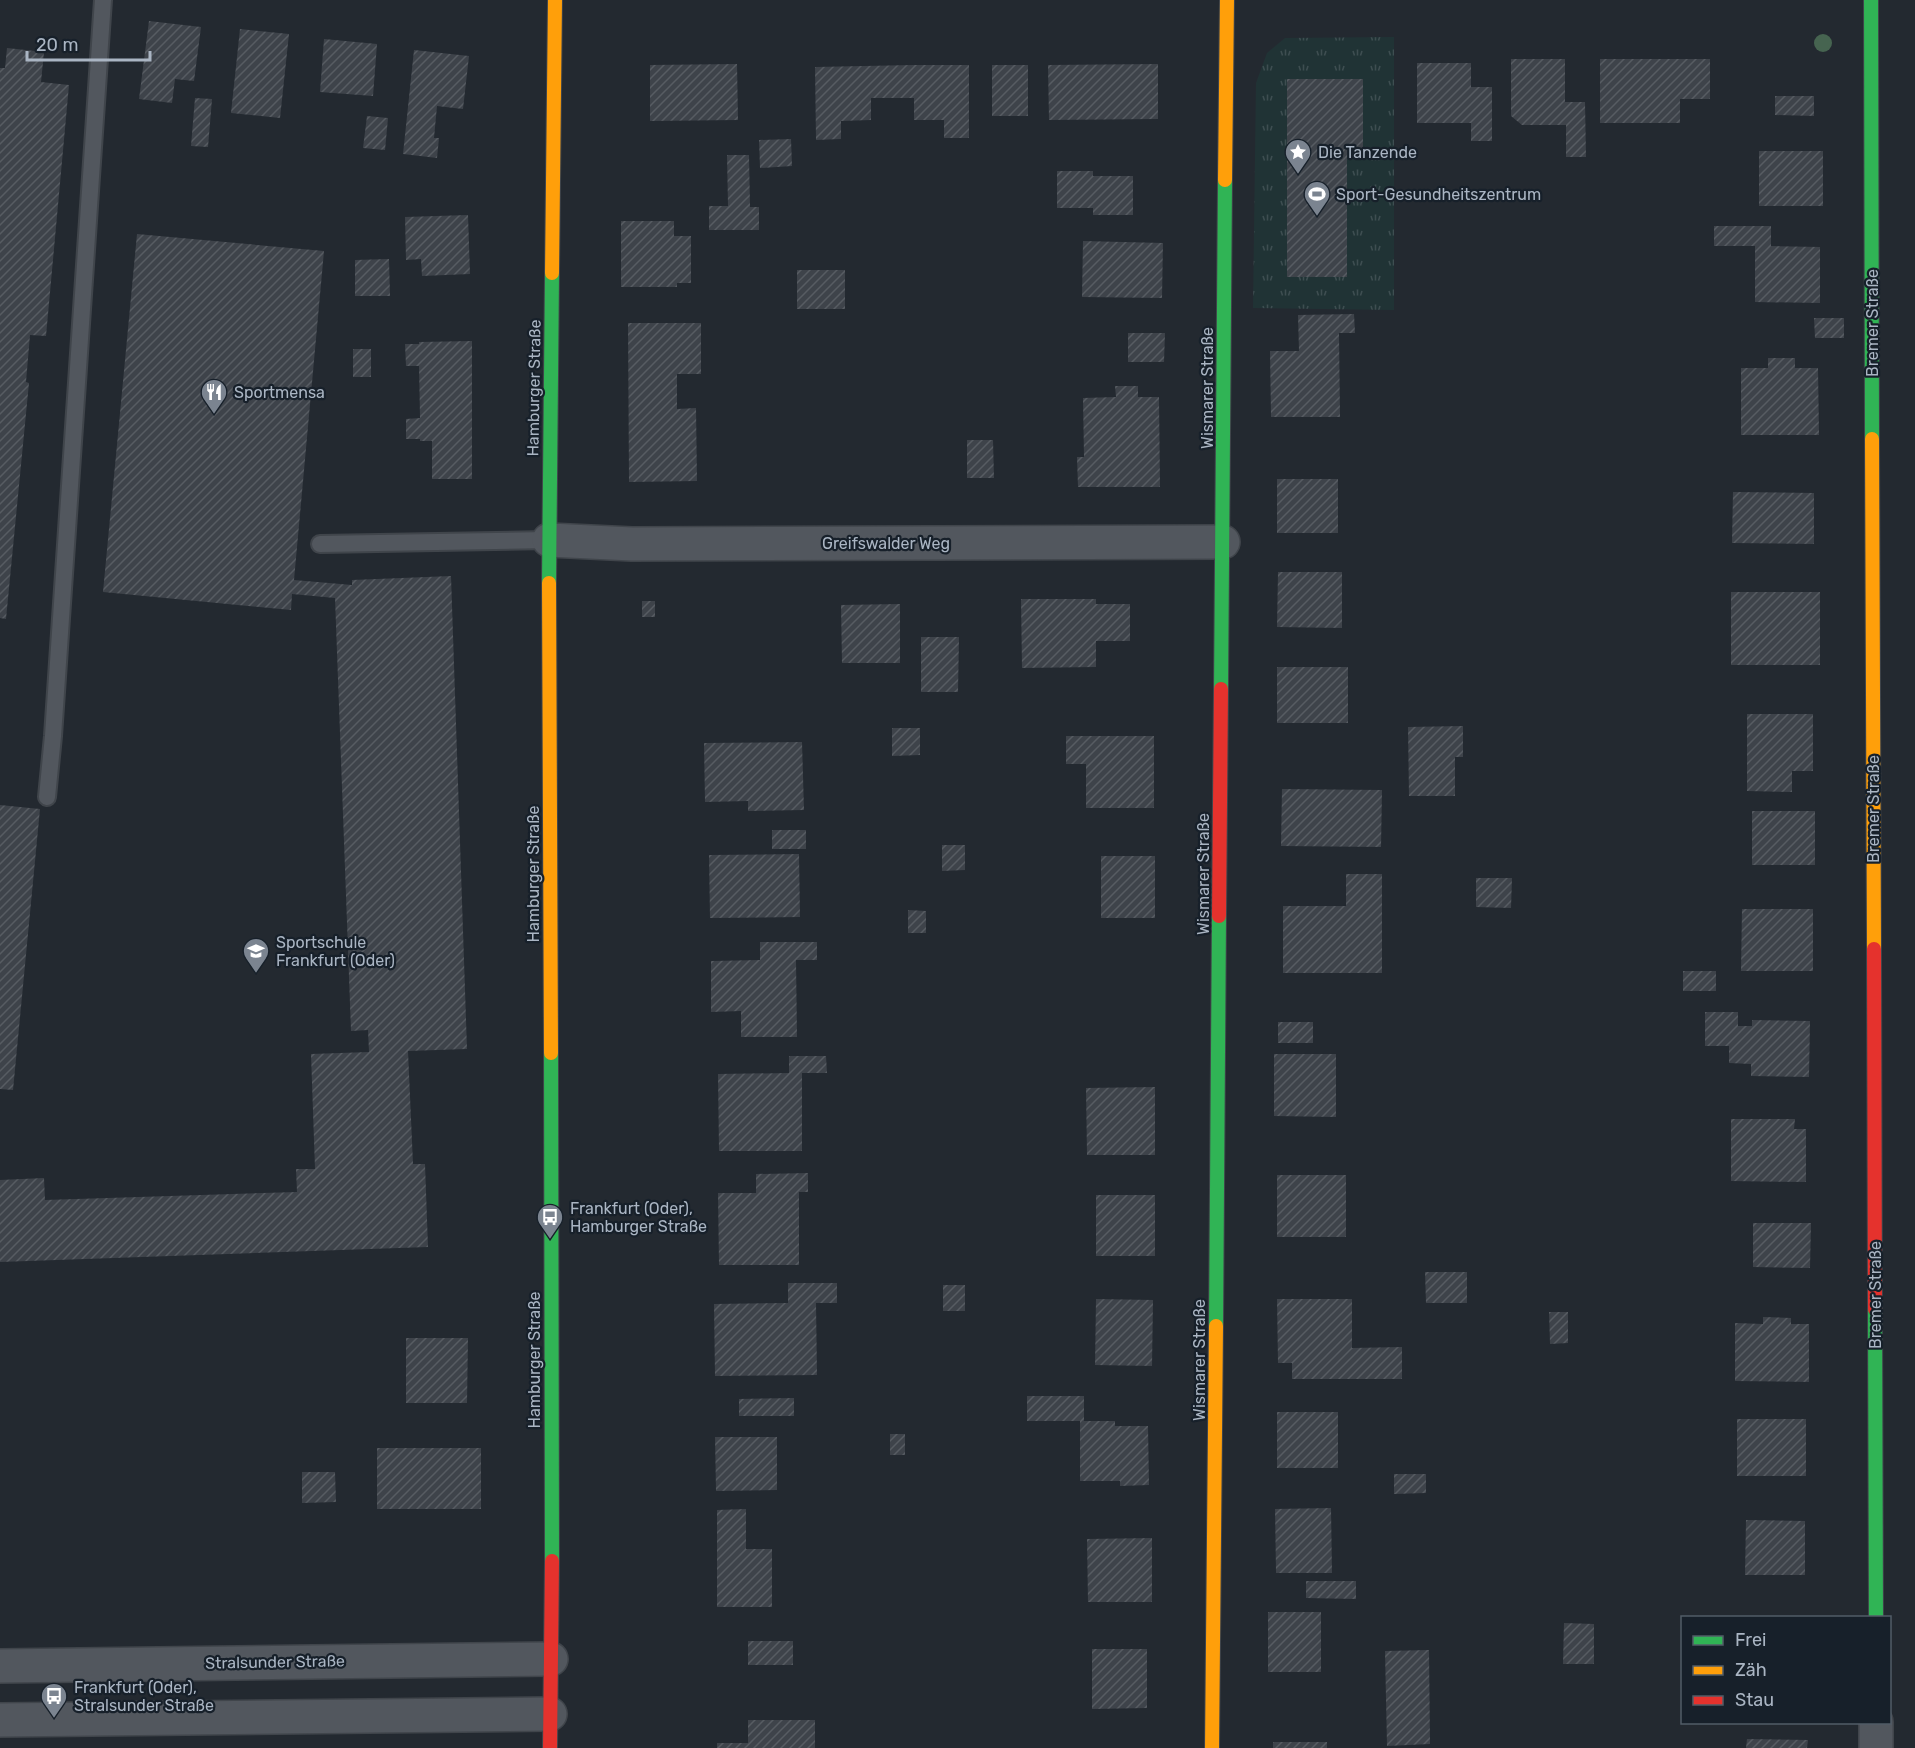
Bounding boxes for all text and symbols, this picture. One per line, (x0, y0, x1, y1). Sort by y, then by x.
scale bar (27, 24, 150, 62)
text: 20 m (36, 34, 78, 56)
place icon: Die Tanzende (1283, 137, 1313, 175)
place label: Die Tanzende (1318, 143, 1417, 162)
sports icon: Sport-Gesundheitszentrum (1302, 179, 1332, 217)
place label: Sport-Gesundheitszentrum (1336, 185, 1541, 204)
street label: Bremer Straße (1863, 269, 1882, 377)
street label: Hamburger Straße (523, 319, 545, 457)
street label: Wismarer Straße (1198, 327, 1217, 449)
restaurant icon: Sportmensa (199, 377, 229, 415)
place label: Sportmensa (234, 383, 325, 402)
street label: Greifswalder Weg (822, 534, 950, 553)
street label: Bremer Straße (1864, 755, 1883, 863)
street label: Hamburger Straße (524, 805, 543, 943)
street label: Wismarer Straße (1194, 813, 1213, 935)
place label: Sportschule Frankfurt (Oder) (276, 933, 395, 970)
school or university icon: Sportschule Frankfurt (Oder) (241, 936, 271, 974)
place label: Frankfurt (Oder), Hamburger Straße (570, 1199, 707, 1236)
bus stop icon: Frankfurt (Oder), Hamburger Straße (535, 1202, 565, 1240)
street label: Bremer Straße (1866, 1241, 1885, 1349)
street label: Hamburger Straße (525, 1291, 544, 1429)
street label: Wismarer Straße (1190, 1299, 1209, 1421)
legend (1681, 1616, 1891, 1724)
text: Frei (1735, 1629, 1766, 1651)
street label: Stralsunder Straße (205, 1651, 345, 1673)
text: Zäh (1735, 1659, 1767, 1681)
place label: Frankfurt (Oder), Stralsunder Straße (74, 1678, 214, 1715)
bus stop icon: Frankfurt (Oder), Stralsunder Straße (39, 1681, 69, 1719)
text: Stau (1735, 1689, 1774, 1711)

